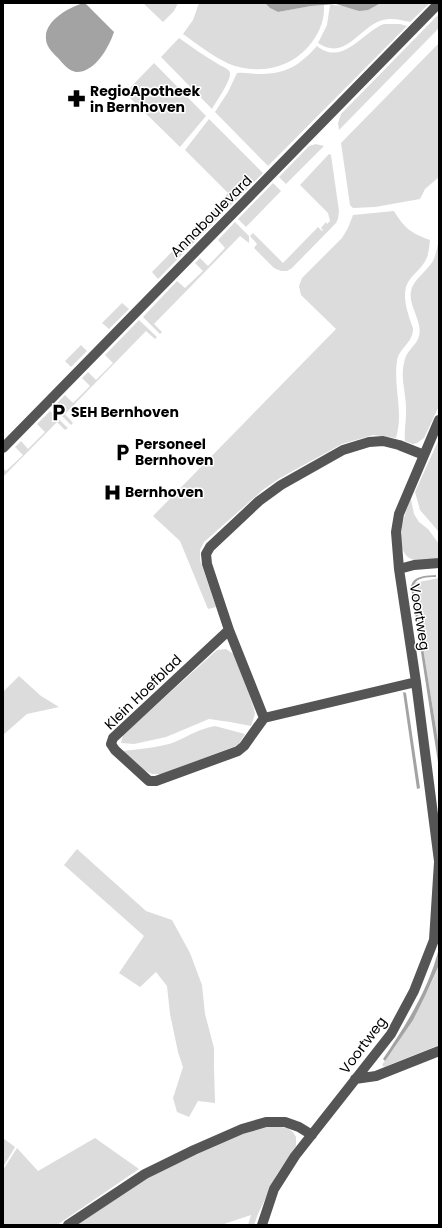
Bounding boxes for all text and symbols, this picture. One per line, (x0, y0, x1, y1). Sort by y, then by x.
place label: RegioApotheek in Bernhoven (90, 81, 200, 117)
pharmacy icon: RegioApotheek in Bernhoven (67, 89, 87, 109)
street label: Annaboulevard (166, 171, 256, 261)
parking icon: SEH Bernhoven (48, 402, 68, 422)
place label: SEH Bernhoven (71, 402, 179, 422)
place label: Personeel Bernhoven (135, 434, 213, 470)
parking icon: Personeel Bernhoven (112, 442, 132, 462)
hospital icon: Bernhoven (102, 482, 122, 502)
place label: Bernhoven (125, 482, 203, 502)
street label: Voortweg (405, 582, 435, 652)
street label: Klein Hoefblad (100, 650, 186, 734)
street label: Voortweg (335, 1012, 391, 1078)

